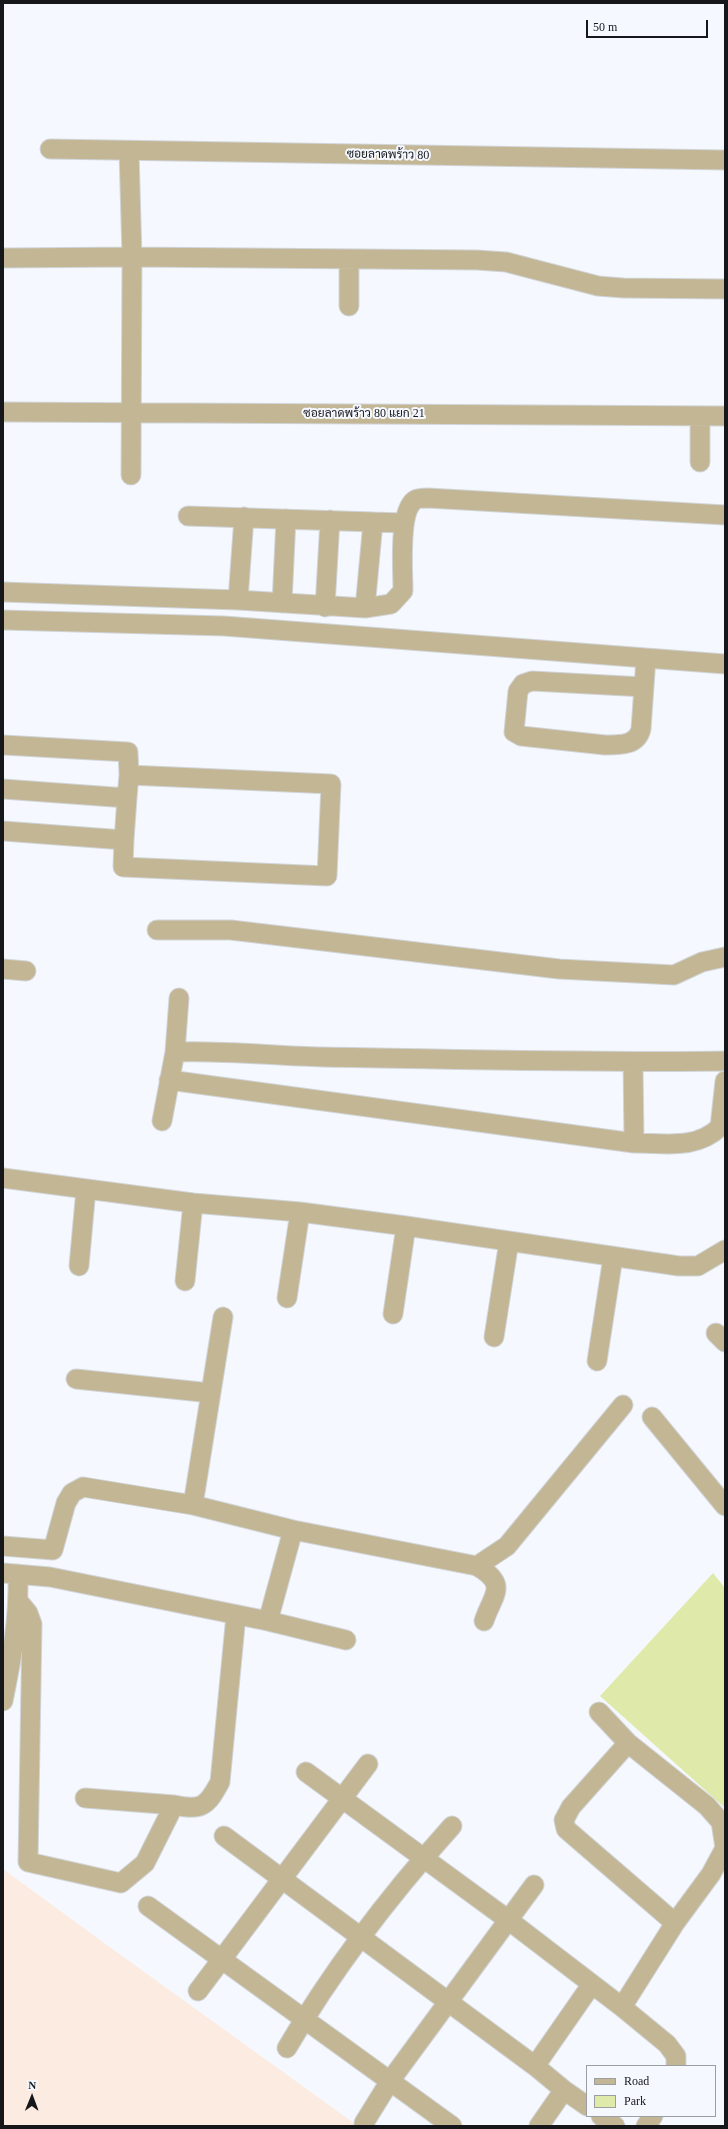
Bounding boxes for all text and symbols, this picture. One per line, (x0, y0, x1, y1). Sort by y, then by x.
scale bar (588, 12, 710, 38)
text: 50 m (593, 20, 617, 34)
street label: ซอยลาดพร้าว 80 (347, 147, 429, 163)
street label: ซอยลาดพร้าว 80 แยก 21 (303, 407, 425, 421)
legend (586, 2065, 716, 2117)
text: Road (624, 2074, 649, 2088)
north arrow (12, 2077, 52, 2117)
text: N (28, 2079, 36, 2091)
text: Park (624, 2094, 646, 2108)

